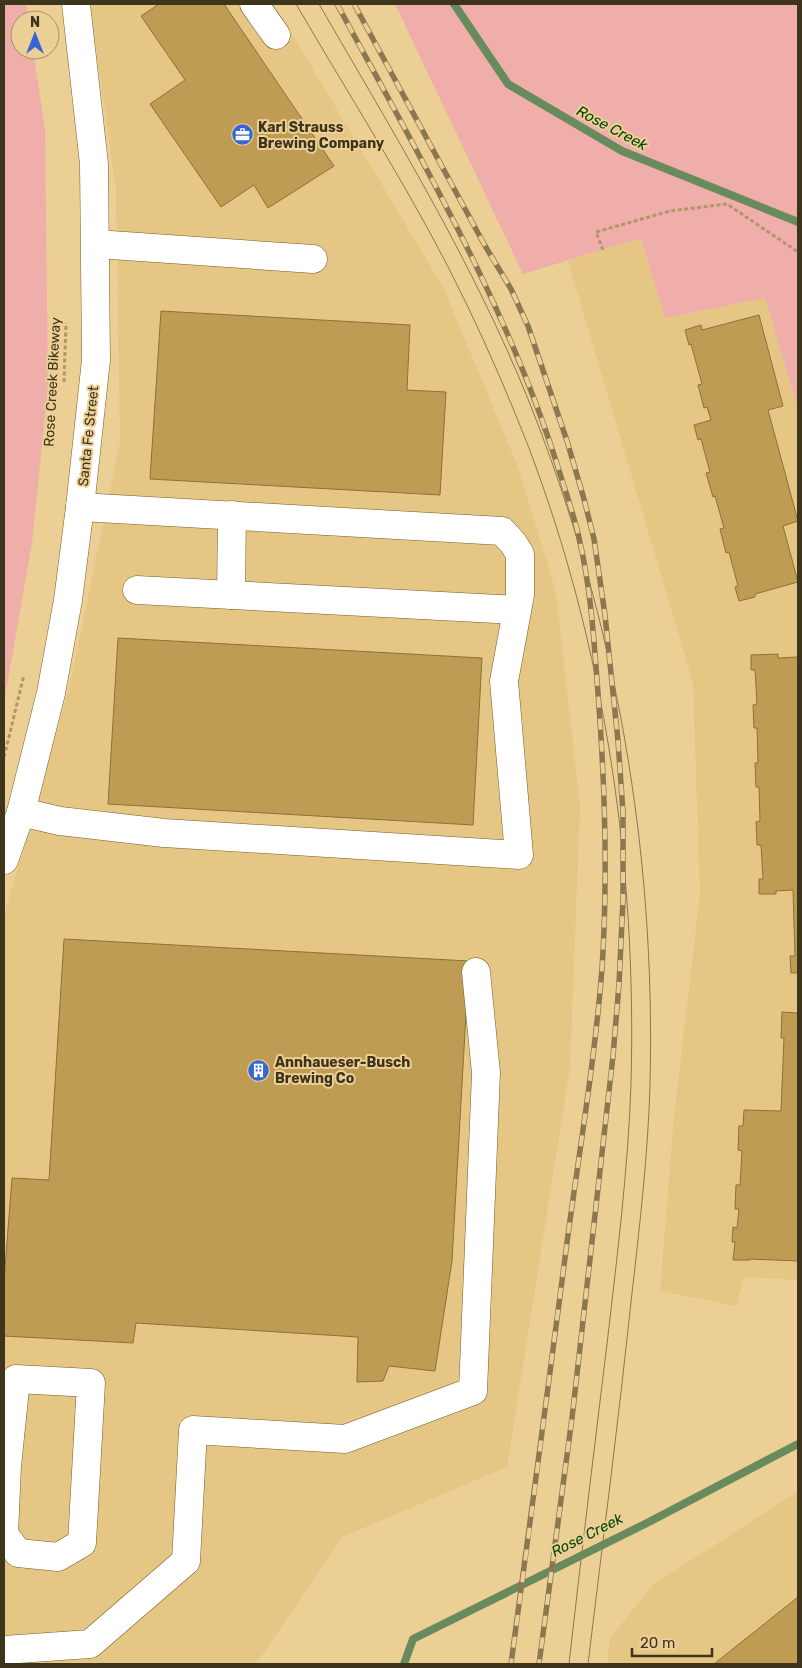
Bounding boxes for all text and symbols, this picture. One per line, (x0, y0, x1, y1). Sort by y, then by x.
north arrow (10, 10, 60, 60)
text: N (30, 14, 40, 31)
water label: Rose Creek (573, 102, 651, 154)
place label: Karl Strauss Brewing Company (258, 119, 385, 152)
office icon: Karl Strauss Brewing Company (230, 123, 254, 147)
street label: Rose Creek Bikeway (41, 316, 64, 447)
street label: Santa Fe Street (75, 384, 102, 487)
place label: Annhaueser-Busch Brewing Co (275, 1054, 410, 1087)
building icon: Annhaueser-Busch Brewing Co (247, 1058, 271, 1082)
water label: Rose Creek (548, 1509, 626, 1561)
scale bar (632, 1626, 712, 1658)
text: 20 m (640, 1634, 675, 1652)

